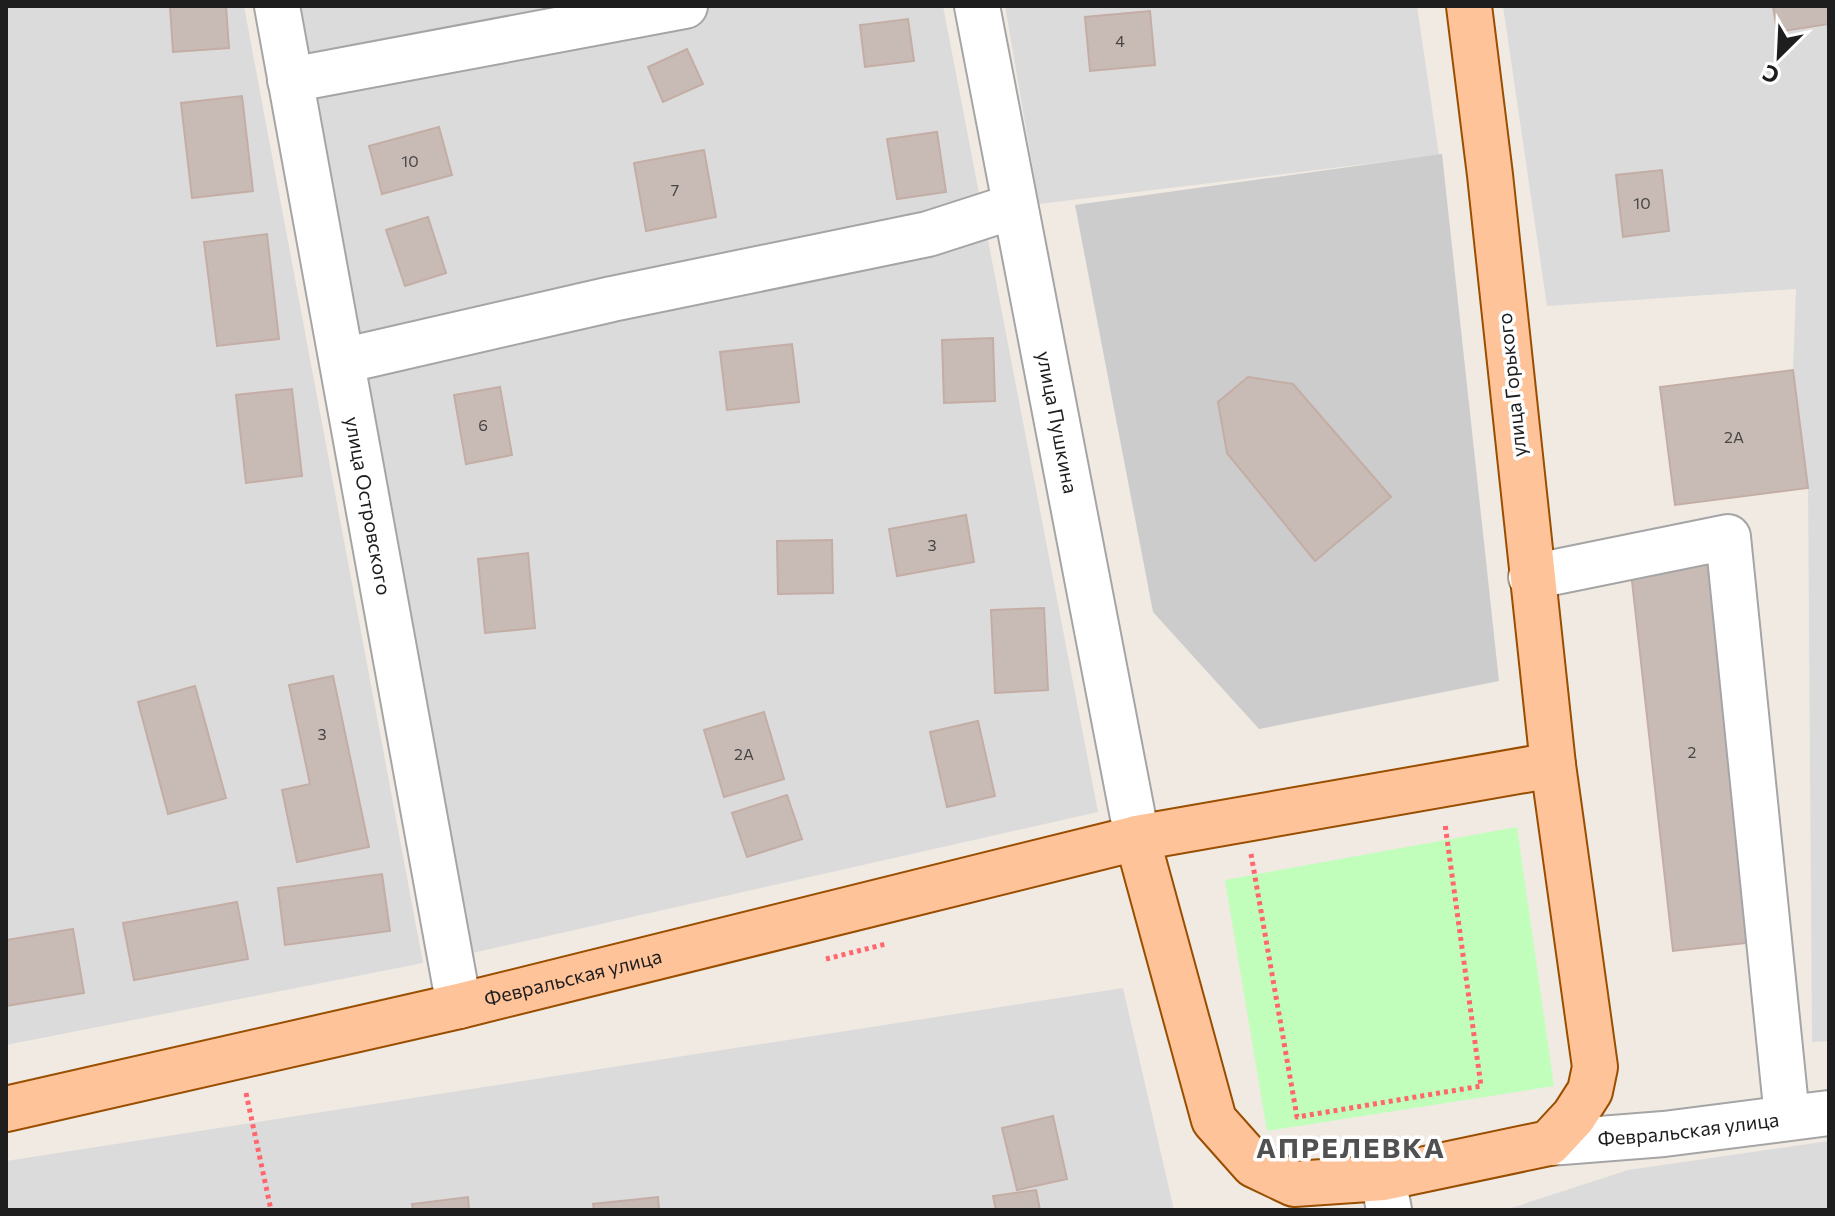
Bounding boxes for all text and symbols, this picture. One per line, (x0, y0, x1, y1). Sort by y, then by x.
north arrow (1739, 16, 1819, 96)
house number: 4 (1115, 31, 1125, 50)
text: С (1758, 59, 1783, 90)
house number: 10 (401, 151, 419, 170)
house number: 7 (671, 180, 679, 199)
house number: 10 (1633, 193, 1651, 212)
street label: улица Горького (1491, 312, 1531, 458)
street label: улица Пушкина (1033, 349, 1083, 495)
street label: улица Островского (341, 414, 397, 597)
house number: 6 (478, 415, 488, 434)
house number: 2А (1724, 427, 1744, 446)
house number: 3 (927, 535, 937, 554)
house number: 3 (317, 724, 327, 743)
house number: 2 (1688, 742, 1697, 761)
house number: 2А (734, 744, 754, 763)
street label: Февральская улица (481, 943, 664, 1010)
street label: Февральская улица (1597, 1106, 1780, 1150)
district label: АПРЕЛЕВКА (1256, 1130, 1446, 1164)

